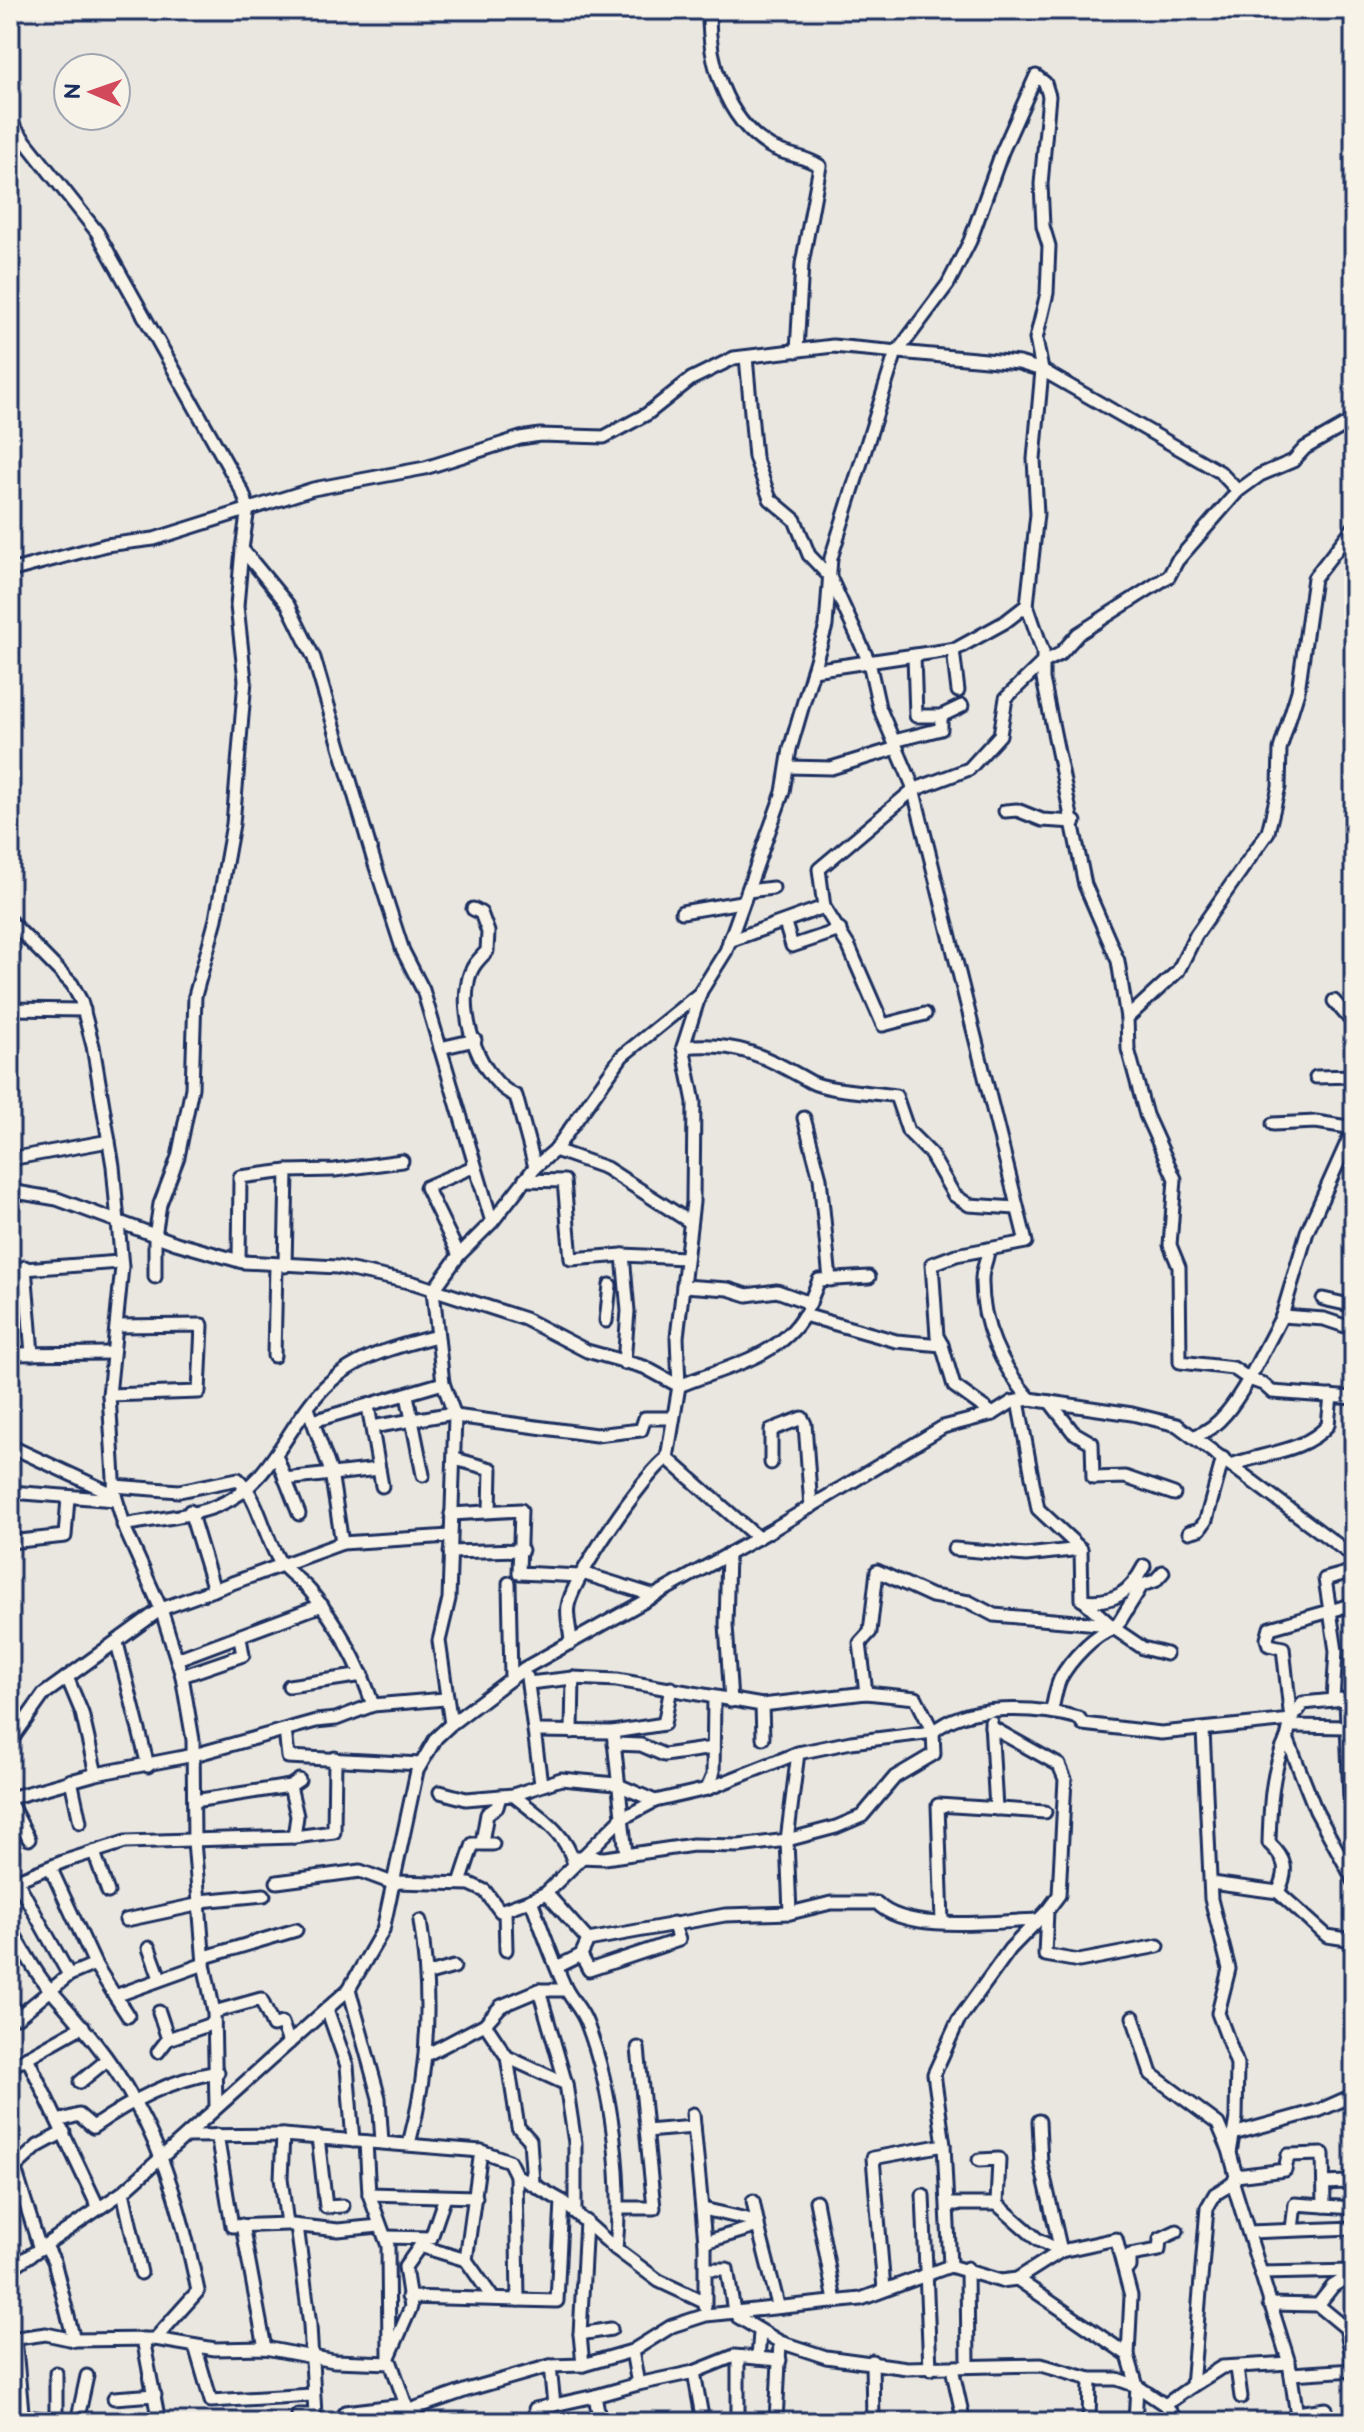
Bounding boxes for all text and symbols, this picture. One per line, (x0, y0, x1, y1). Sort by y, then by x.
north arrow (52, 52, 132, 132)
text: N (60, 83, 87, 100)

